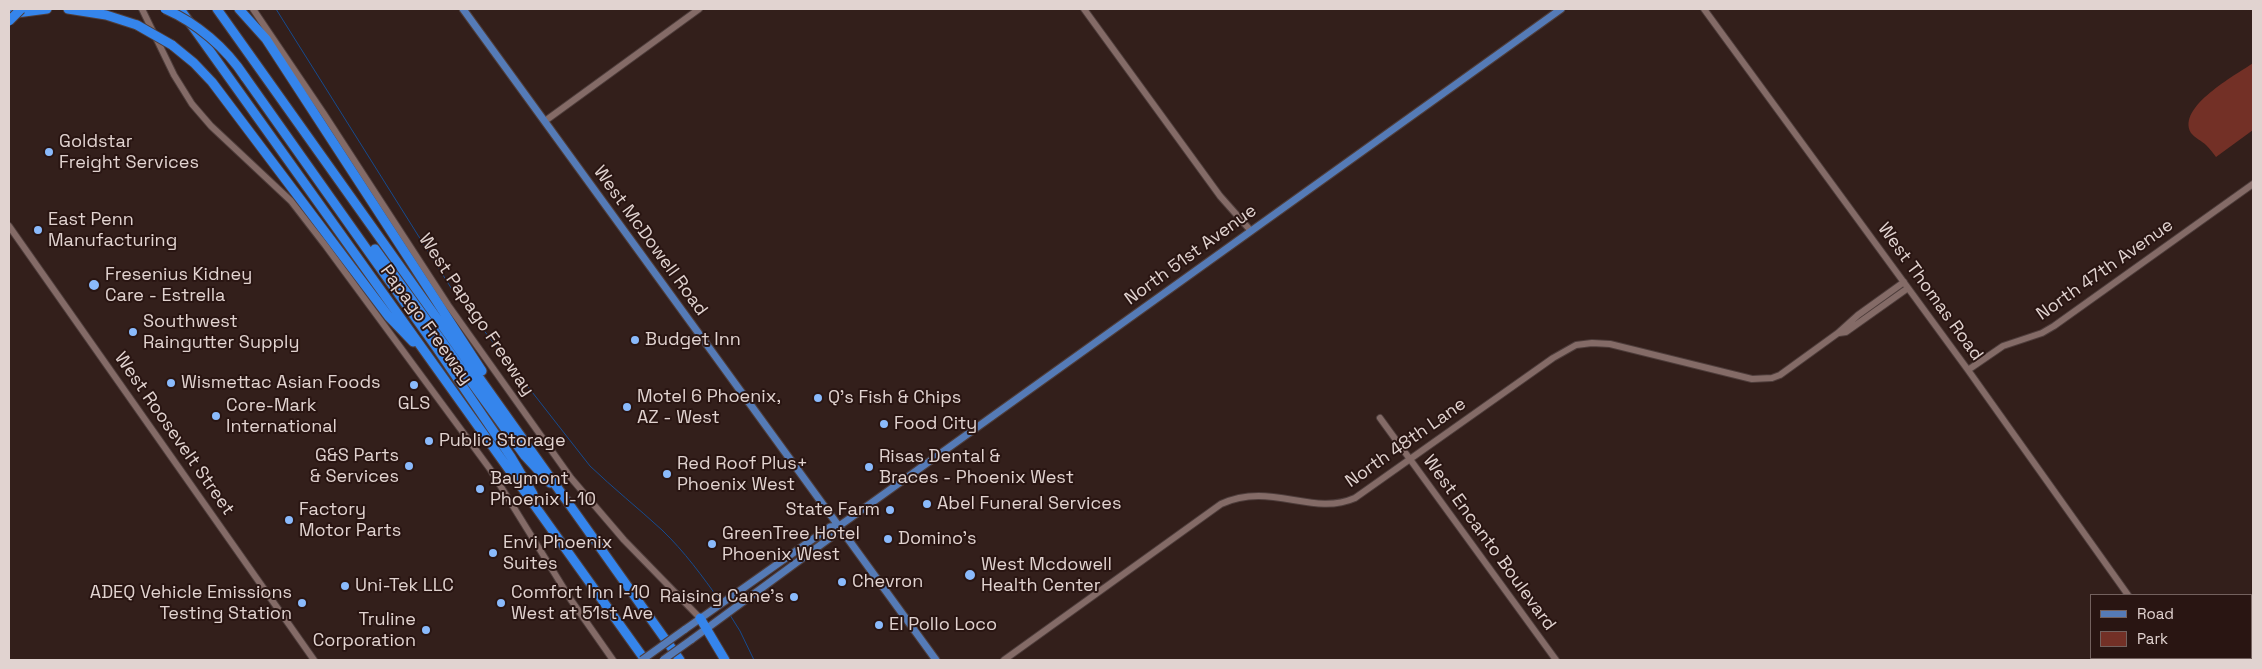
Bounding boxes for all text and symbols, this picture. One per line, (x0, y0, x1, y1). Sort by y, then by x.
place label: Goldstar Freight Services (59, 131, 199, 173)
marker: Goldstar Freight Services (43, 146, 55, 158)
street label: West McDowell Road (588, 162, 712, 320)
street label: North 51st Avenue (1121, 200, 1261, 310)
place label: East Penn Manufacturing (48, 209, 177, 252)
street label: North 47th Avenue (2032, 215, 2178, 325)
street label: West Thomas Road (1873, 219, 1987, 365)
marker: East Penn Manufacturing (32, 224, 44, 236)
street label: West Papago Freeway (414, 230, 538, 400)
street label: Papago Freeway (375, 261, 477, 389)
place label: Fresenius Kidney Care - Estrella (105, 264, 252, 306)
marker: Fresenius Kidney Care - Estrella (87, 278, 101, 292)
place label: Southwest Raingutter Supply (143, 311, 300, 354)
marker: Southwest Raingutter Supply (127, 326, 139, 338)
place label: Budget Inn (645, 329, 741, 351)
marker: Budget Inn (629, 334, 641, 346)
street label: West Roosevelt Street (110, 348, 238, 520)
place label: Wismettac Asian Foods (181, 372, 381, 394)
marker: Wismettac Asian Foods (165, 377, 177, 389)
marker: GLS (408, 379, 420, 391)
place label: Motel 6 Phoenix, AZ - West (637, 386, 781, 428)
place label: Q's Fish & Chips (828, 387, 961, 409)
marker: Q's Fish & Chips (812, 392, 824, 404)
place label: GLS (398, 393, 430, 415)
street label: North 48th Lane (1342, 393, 1470, 493)
place label: Core-Mark International (226, 395, 337, 438)
marker: Motel 6 Phoenix, AZ - West (621, 401, 633, 413)
marker: Core-Mark International (210, 410, 222, 422)
place label: Food City (894, 413, 977, 435)
marker: Food City (878, 418, 890, 430)
place label: Public Storage (439, 430, 566, 452)
marker: Public Storage (423, 435, 435, 447)
place label: G&S Parts & Services (310, 445, 399, 488)
place label: Risas Dental & Braces - Phoenix West (879, 446, 1074, 488)
street label: West Encanto Boulevard (1418, 451, 1560, 635)
place label: Red Roof Plus+ Phoenix West (677, 453, 808, 496)
marker: G&S Parts & Services (403, 460, 415, 472)
marker: Risas Dental & Braces - Phoenix West (863, 461, 875, 473)
place label: Baymont Phoenix I-10 (490, 468, 596, 510)
marker: Red Roof Plus+ Phoenix West (661, 468, 673, 480)
marker: Baymont Phoenix I-10 (474, 483, 486, 495)
place label: Abel Funeral Services (937, 493, 1121, 515)
marker: Abel Funeral Services (921, 498, 933, 510)
place label: Factory Motor Parts (299, 499, 401, 542)
place label: State Farm (786, 499, 880, 521)
marker: State Farm (884, 504, 896, 516)
marker: Factory Motor Parts (283, 514, 295, 526)
place label: GreenTree Hotel Phoenix West (722, 523, 860, 566)
place label: Domino's (898, 528, 976, 550)
place label: Envi Phoenix Suites (503, 532, 612, 574)
marker: Domino's (882, 533, 894, 545)
marker: GreenTree Hotel Phoenix West (706, 538, 718, 550)
marker: Envi Phoenix Suites (487, 547, 499, 559)
place label: West Mcdowell Health Center (981, 554, 1112, 596)
marker: West Mcdowell Health Center (963, 568, 977, 582)
place label: Chevron (852, 571, 923, 593)
place label: Uni-Tek LLC (355, 575, 454, 597)
marker: Chevron (836, 576, 848, 588)
marker: Uni-Tek LLC (339, 580, 351, 592)
place label: ADEQ Vehicle Emissions Testing Station (90, 582, 292, 624)
place label: Comfort Inn I-10 West at 51st Ave (511, 582, 653, 624)
place label: Raising Cane's (660, 586, 784, 608)
marker: Raising Cane's (788, 591, 800, 603)
legend (2090, 594, 2252, 659)
marker: ADEQ Vehicle Emissions Testing Station (296, 597, 308, 609)
marker: Comfort Inn I-10 West at 51st Ave (495, 597, 507, 609)
text: Road (2137, 604, 2174, 623)
place label: Truline Corporation (313, 609, 416, 652)
place label: El Pollo Loco (889, 614, 997, 636)
marker: El Pollo Loco (873, 619, 885, 631)
marker: Truline Corporation (420, 624, 432, 636)
text: Park (2137, 629, 2168, 648)

